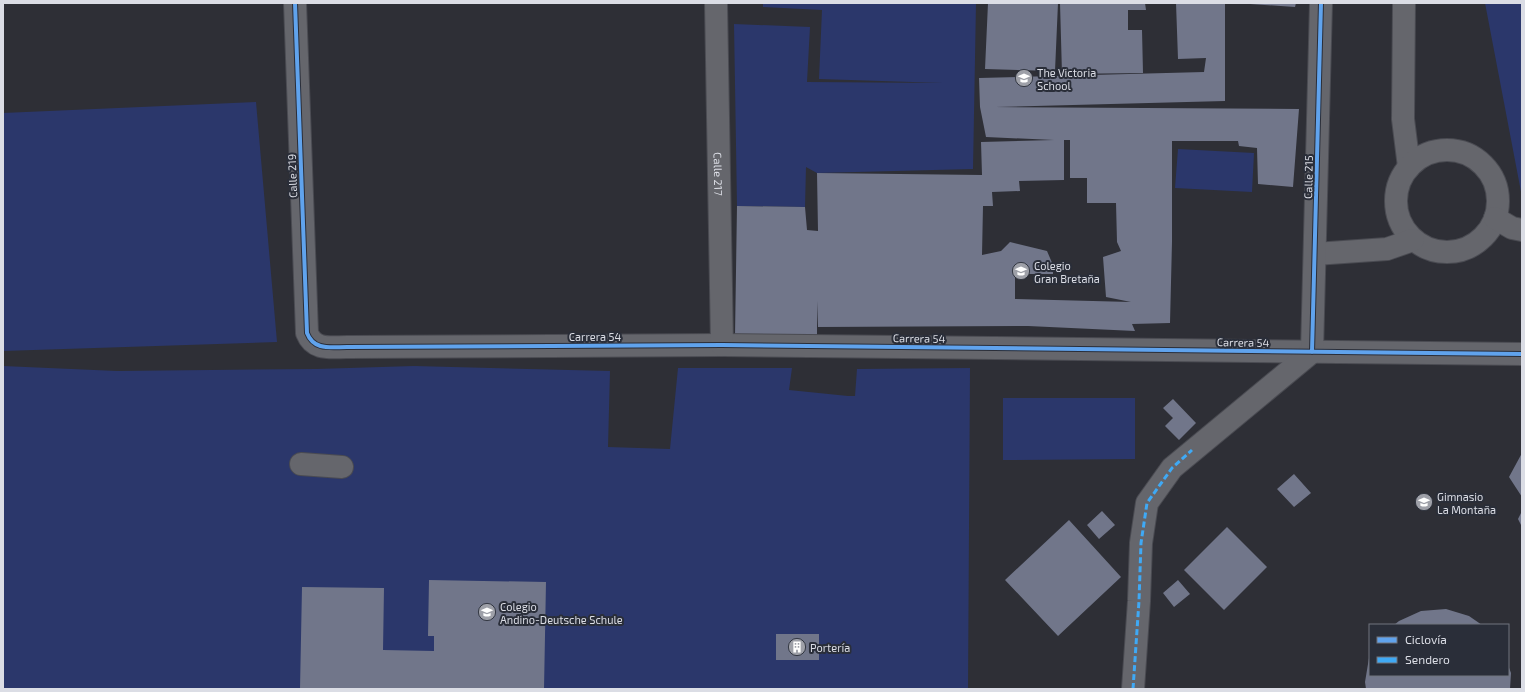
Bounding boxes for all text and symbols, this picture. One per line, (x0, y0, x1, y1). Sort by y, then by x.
place label: The Victoria School (1037, 66, 1096, 92)
school or university icon: The Victoria School (1014, 68, 1034, 88)
street label: Calle 217 (712, 152, 726, 196)
street label: Calle 219 (285, 154, 299, 198)
street label: Calle 215 (1301, 155, 1315, 199)
place label: Colegio Gran Bretaña (1034, 259, 1100, 285)
school or university icon: Colegio Gran Bretaña (1011, 261, 1031, 281)
street label: Carrera 54 (569, 330, 621, 343)
street label: Carrera 54 (893, 331, 946, 345)
street label: Carrera 54 (1217, 335, 1270, 349)
place label: Gimnasio La Montaña (1437, 490, 1496, 516)
school or university icon: Gimnasio La Montaña (1414, 492, 1434, 512)
place label: Colegio Andino-Deutsche Schule (500, 600, 623, 626)
school or university icon: Colegio Andino-Deutsche Schule (477, 602, 497, 622)
legend (1369, 624, 1509, 676)
text: Ciclovía (1405, 632, 1447, 646)
building icon: Portería (787, 637, 807, 657)
place label: Portería (810, 641, 850, 654)
text: Sendero (1405, 652, 1450, 666)

